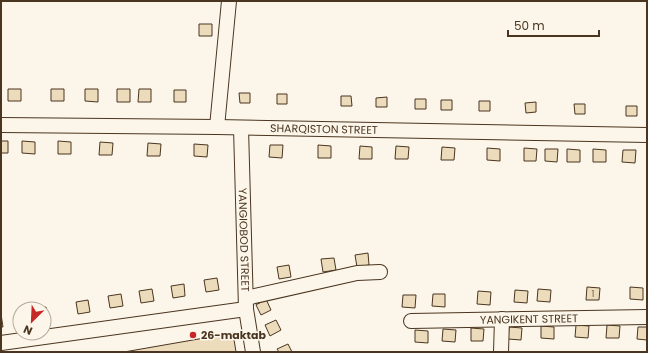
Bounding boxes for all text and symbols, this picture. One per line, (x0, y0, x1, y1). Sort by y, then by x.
scale bar (508, 12, 599, 38)
text: 50 m (514, 17, 545, 34)
street label: SHARQISTON STREET (270, 120, 378, 138)
street label: YANGIOBOD STREET (235, 188, 254, 292)
house number: 1 (592, 288, 595, 300)
north arrow (12, 301, 52, 341)
street label: YANGIKENT STREET (480, 310, 578, 328)
text: N (21, 321, 35, 339)
place label: 26-maktab (201, 327, 267, 343)
marker: 26-maktab (188, 330, 198, 340)

